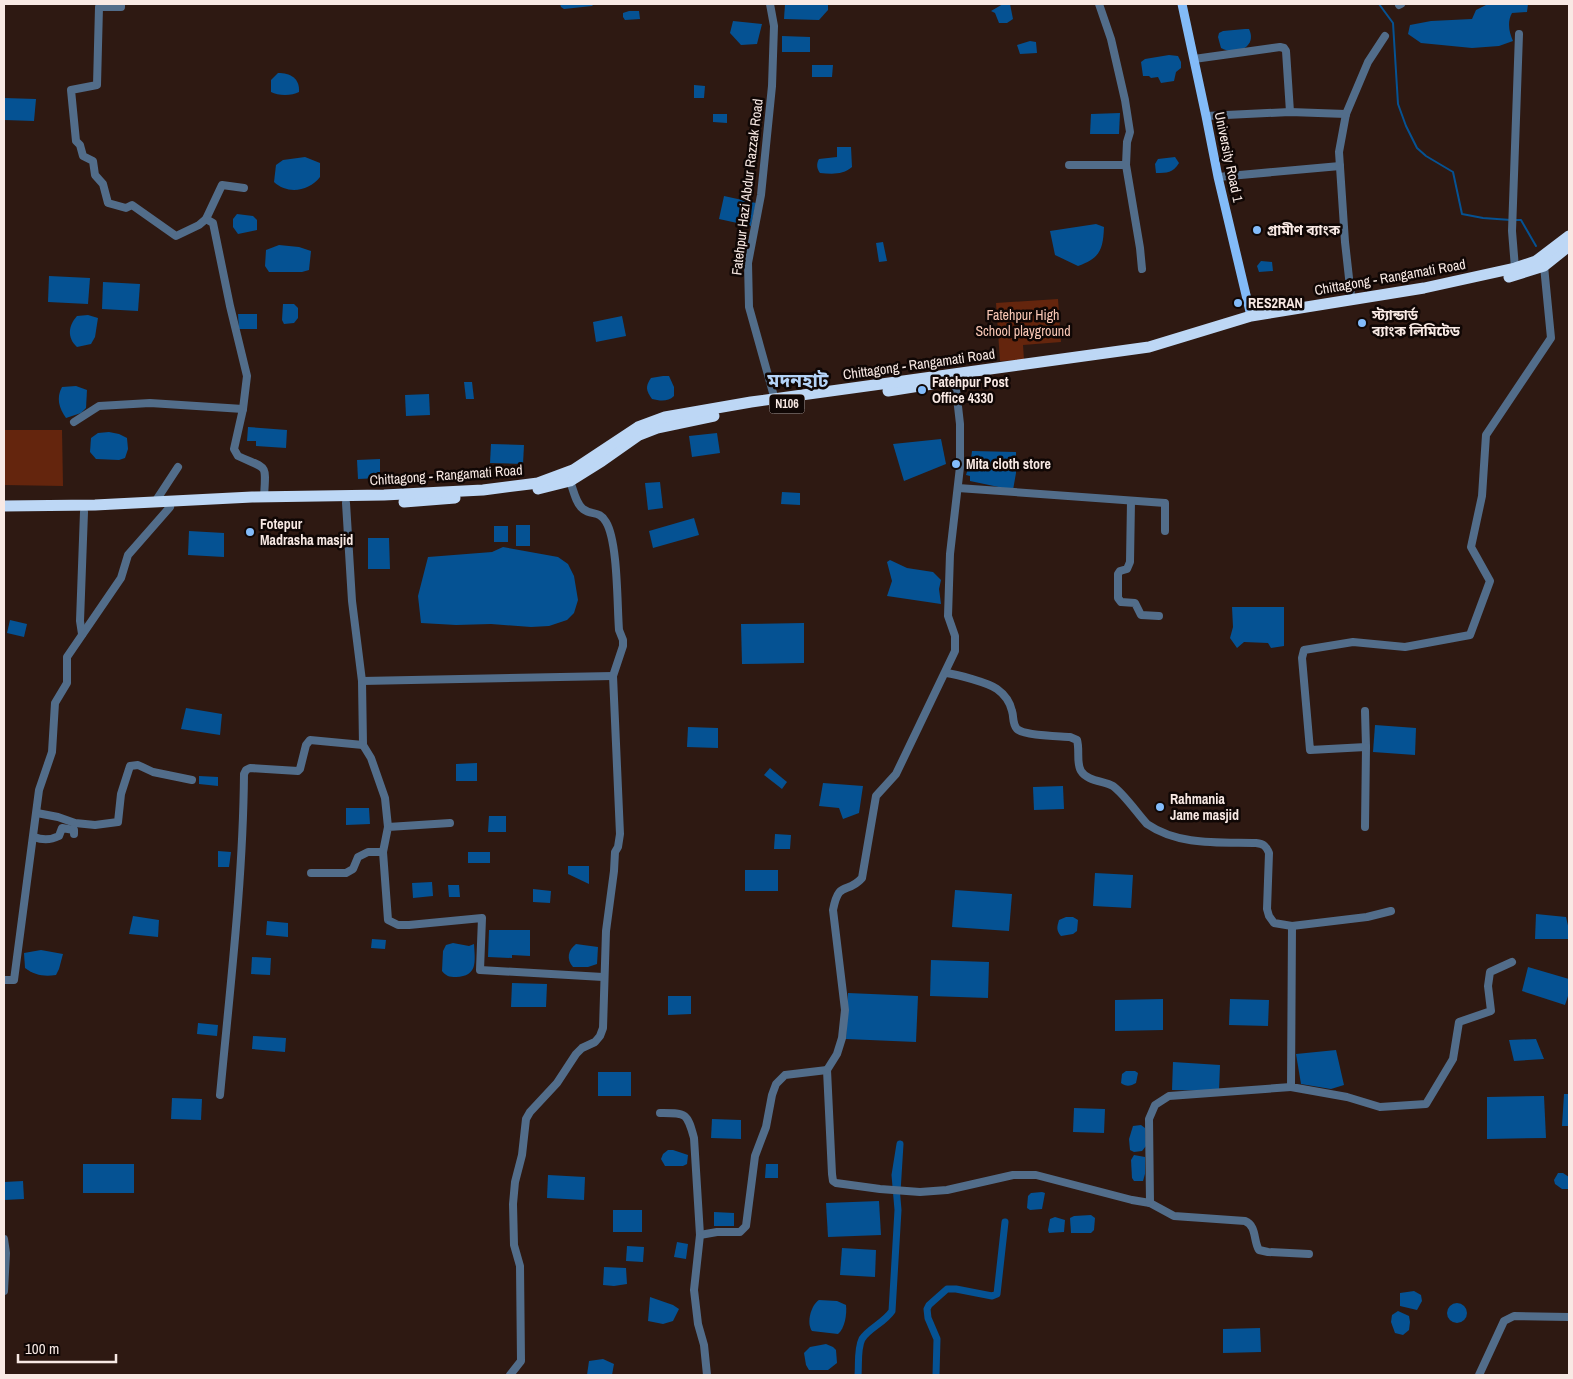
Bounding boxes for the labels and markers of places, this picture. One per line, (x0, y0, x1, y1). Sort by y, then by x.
place label: গ্রামীণ ব্যাংক (1267, 221, 1341, 239)
marker: গ্রামীণ ব্যাংক (1251, 224, 1263, 236)
place label: RES2RAN (1248, 294, 1303, 312)
marker: RES2RAN (1232, 297, 1244, 309)
place label: স্ট্যান্ডার্ড ব্যাংক লিমিটেড (1371, 306, 1461, 340)
marker: স্ট্যান্ডার্ড ব্যাংক লিমিটেড (1356, 317, 1368, 329)
place label: Fatehpur Post Office 4330 (932, 373, 1009, 407)
marker: Fatehpur Post Office 4330 (916, 384, 928, 396)
place label: Mita cloth store (966, 455, 1051, 473)
marker: Mita cloth store (950, 458, 962, 470)
place label: Fotepur Madrasha masjid (260, 515, 353, 549)
marker: Fotepur Madrasha masjid (244, 526, 256, 538)
place label: Rahmania Jame masjid (1170, 790, 1239, 824)
marker: Rahmania Jame masjid (1154, 801, 1166, 813)

